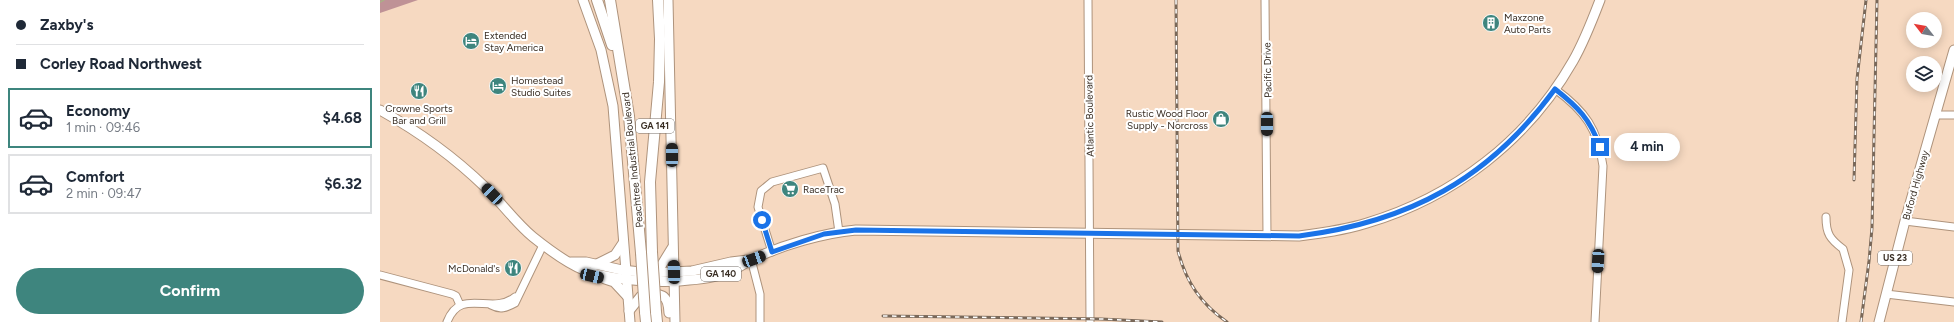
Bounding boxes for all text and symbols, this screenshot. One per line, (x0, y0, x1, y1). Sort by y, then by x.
place label: Maxzone Auto Parts (1504, 11, 1551, 36)
north arrow (1906, 12, 1942, 48)
map controls (1906, 12, 1942, 92)
building icon: Maxzone Auto Parts (1481, 13, 1501, 33)
text: Zaxby's (40, 16, 93, 34)
place label: Extended Stay America (484, 29, 544, 54)
hotel icon: Extended Stay America (461, 31, 481, 51)
street label: Pacific Drive (1261, 42, 1274, 98)
text: Corley Road Northwest (40, 55, 202, 73)
button: layers (1906, 56, 1942, 92)
place label: Homestead Studio Suites (511, 74, 571, 99)
street label: Atlantic Boulevard (1082, 75, 1097, 157)
hotel icon: Homestead Studio Suites (488, 76, 508, 96)
restaurant icon: Crowne Sports Bar and Grill (409, 81, 429, 101)
street label: Peachtree Industrial Boulevard (619, 92, 646, 228)
icon: car (18, 100, 54, 136)
text: Economy (66, 102, 131, 120)
place label: Crowne Sports Bar and Grill (385, 102, 453, 127)
place label: Rustic Wood Floor Supply - Norcross (1126, 107, 1209, 132)
text: $4.68 (323, 109, 362, 127)
shop icon: Rustic Wood Floor Supply - Norcross (1211, 109, 1231, 129)
car (1261, 112, 1273, 136)
road number: GA 141 (636, 119, 674, 133)
text: 1 min · 09:46 (66, 120, 140, 135)
callout: 4 min (1614, 133, 1680, 161)
route end (1591, 138, 1609, 156)
text: 4 min (1630, 139, 1664, 154)
car (666, 143, 678, 167)
street label: Buford Highway (1899, 148, 1932, 222)
icon: car (18, 166, 54, 202)
text: Comfort (66, 168, 125, 186)
text: $6.32 (324, 175, 362, 193)
supermarket icon: RaceTrac (780, 179, 800, 199)
car (479, 181, 505, 207)
place label: RaceTrac (803, 183, 845, 196)
text: 2 min · 09:47 (66, 186, 142, 201)
route start (753, 211, 771, 229)
car (741, 249, 767, 269)
car (1591, 249, 1605, 273)
road number: US 23 (1878, 251, 1912, 265)
restaurant icon: McDonald's (503, 258, 523, 278)
car (668, 260, 680, 284)
place label: McDonald's (448, 262, 500, 275)
car (579, 267, 605, 285)
road number: GA 140 (701, 267, 741, 281)
button: Confirm (16, 268, 364, 314)

